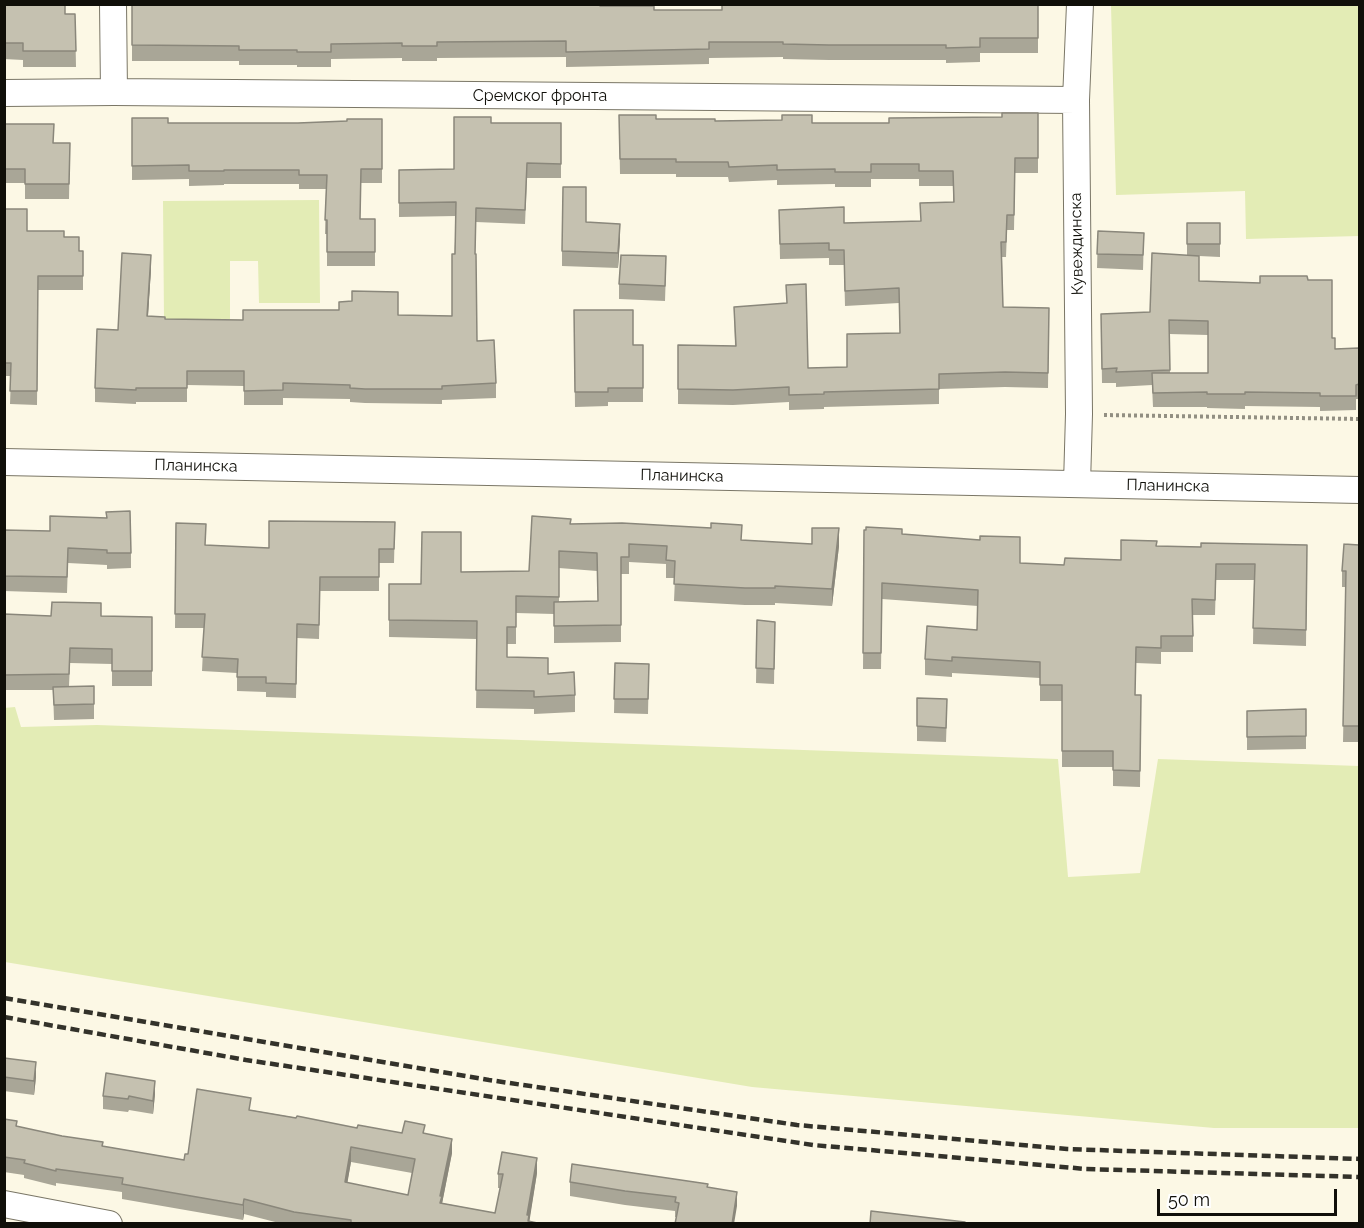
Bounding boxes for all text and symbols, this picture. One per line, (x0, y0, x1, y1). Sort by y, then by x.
street label: Сремског фронта (473, 86, 607, 106)
street label: Кувеждинска (1067, 192, 1087, 296)
street label: Планинска (154, 456, 238, 476)
street label: Планинска (640, 466, 724, 486)
street label: Планинска (1126, 476, 1210, 496)
scale bar (1160, 1177, 1340, 1215)
text: 50 m (1168, 1189, 1210, 1210)

